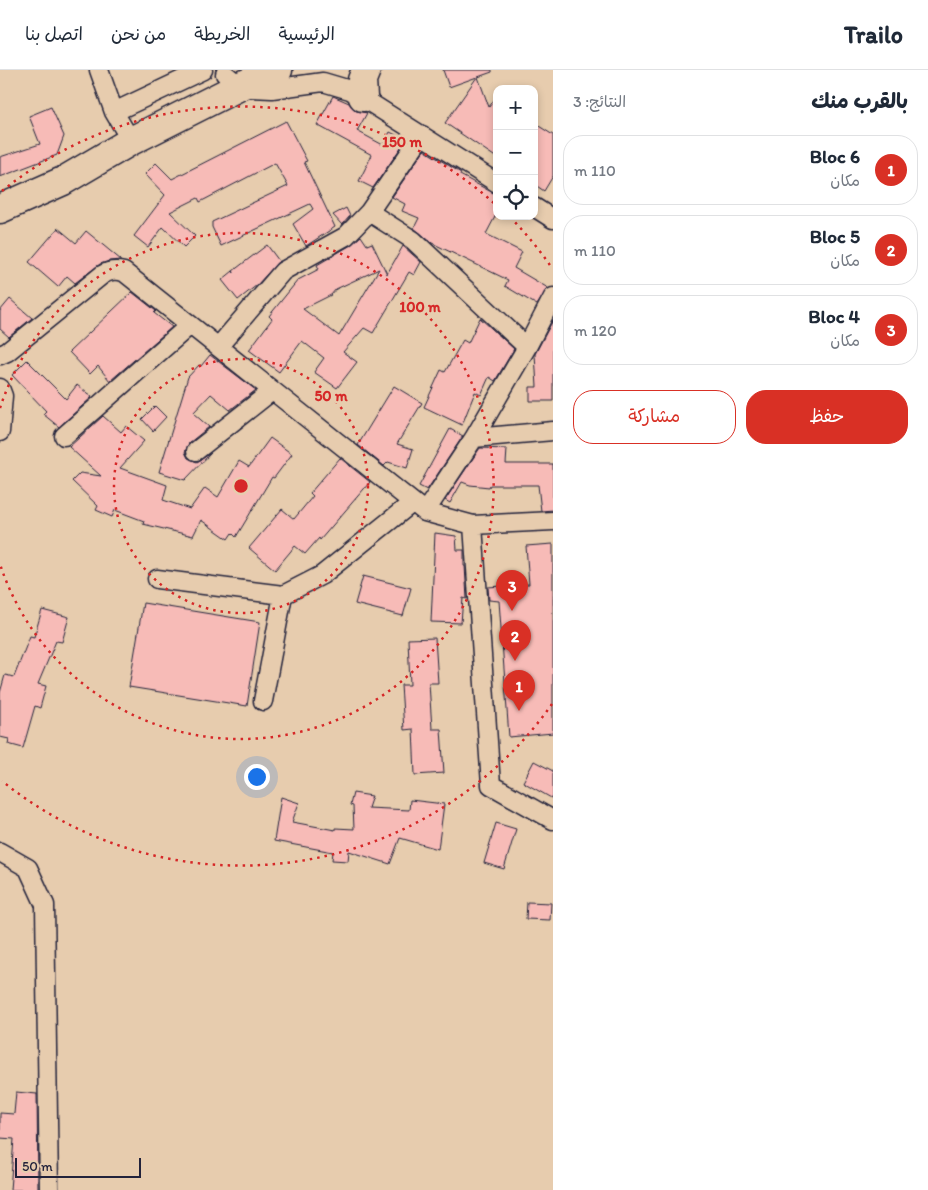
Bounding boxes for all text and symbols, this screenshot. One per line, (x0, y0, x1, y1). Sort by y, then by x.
text: Trailo (844, 20, 903, 49)
text: اتصل بنا (25, 23, 83, 45)
text: من نحن (111, 23, 166, 45)
text: الخريطة (194, 23, 251, 45)
text: الرئيسية (279, 23, 335, 45)
map controls (493, 85, 538, 220)
button: + (493, 85, 538, 130)
text: بالقرب منك (811, 88, 908, 113)
text: النتائج: 3 (573, 92, 626, 111)
button: − (493, 130, 538, 175)
text: 150 m (382, 133, 422, 151)
text: Bloc 6 (810, 145, 860, 168)
text: 110 m (574, 161, 616, 180)
text: 1 (887, 161, 895, 180)
text: مكان (830, 171, 860, 190)
button: locate (493, 175, 538, 220)
text: Bloc 5 (810, 225, 860, 248)
text: 110 m (574, 241, 616, 260)
text: 2 (887, 241, 895, 260)
text: مكان (830, 251, 860, 270)
text: 100 m (399, 298, 441, 316)
text: Bloc 4 (808, 305, 860, 328)
text: 120 m (574, 321, 617, 340)
text: 3 (887, 321, 895, 340)
text: مكان (830, 331, 860, 350)
text: 50 m (314, 387, 348, 405)
button: مشاركة (573, 390, 736, 444)
button: حفظ (746, 390, 908, 444)
centre of rings (232, 477, 250, 495)
pin: 3 (496, 570, 528, 611)
pin: 2 (499, 620, 531, 661)
pin: 1 (503, 670, 535, 711)
your location (244, 764, 270, 790)
scale bar (15, 1155, 141, 1178)
text: 50 m (22, 1158, 53, 1175)

